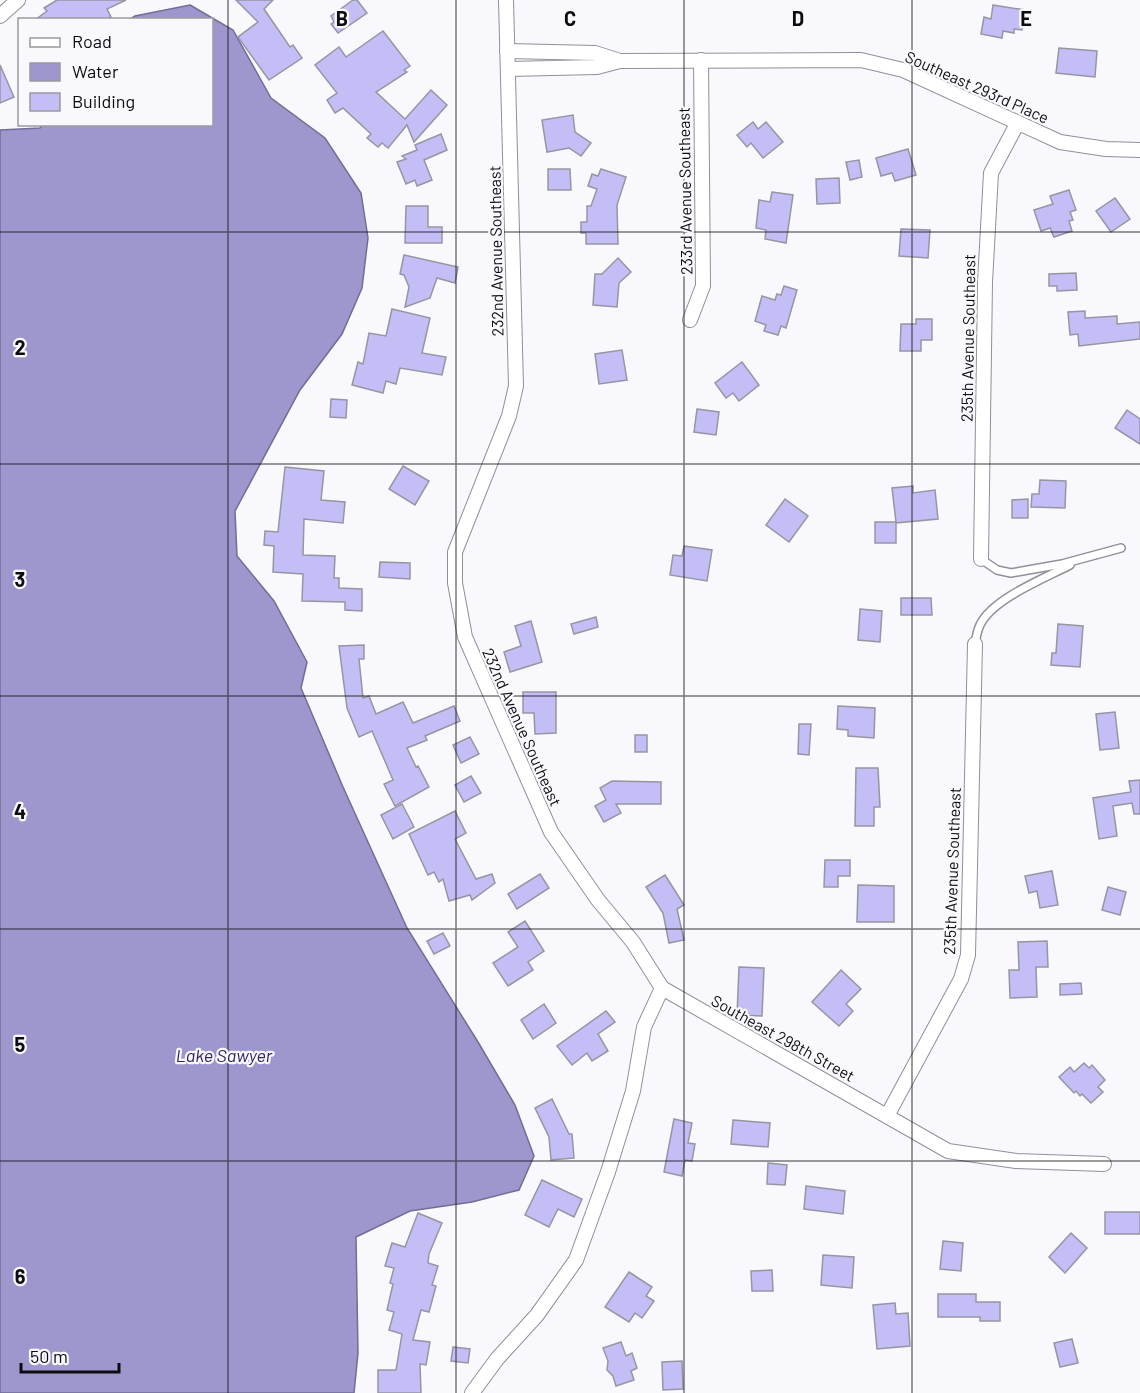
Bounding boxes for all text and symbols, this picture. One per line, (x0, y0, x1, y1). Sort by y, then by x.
text: B (336, 6, 348, 30)
text: C (564, 6, 576, 30)
text: D (792, 6, 804, 30)
text: E (1020, 6, 1032, 30)
legend (18, 18, 213, 126)
text: Road (72, 30, 112, 52)
street label: Southeast 293rd Place (902, 46, 1052, 127)
text: Water (72, 60, 119, 82)
text: Building (72, 90, 135, 112)
street label: 233rd Avenue Southeast (674, 107, 695, 275)
street label: 232nd Avenue Southeast (485, 165, 506, 337)
street label: 235th Avenue Southeast (957, 254, 978, 422)
text: 2 (14, 335, 26, 359)
text: 3 (15, 567, 25, 591)
street label: 232nd Avenue Southeast (479, 645, 566, 809)
street label: 235th Avenue Southeast (939, 787, 964, 955)
text: 4 (14, 799, 26, 823)
street label: Southeast 298th Street (708, 990, 858, 1085)
text: 5 (15, 1032, 26, 1056)
water label: Lake Sawyer (176, 1044, 273, 1066)
text: 6 (15, 1264, 26, 1288)
scale bar (21, 1336, 118, 1374)
text: 50 m (30, 1345, 68, 1367)

